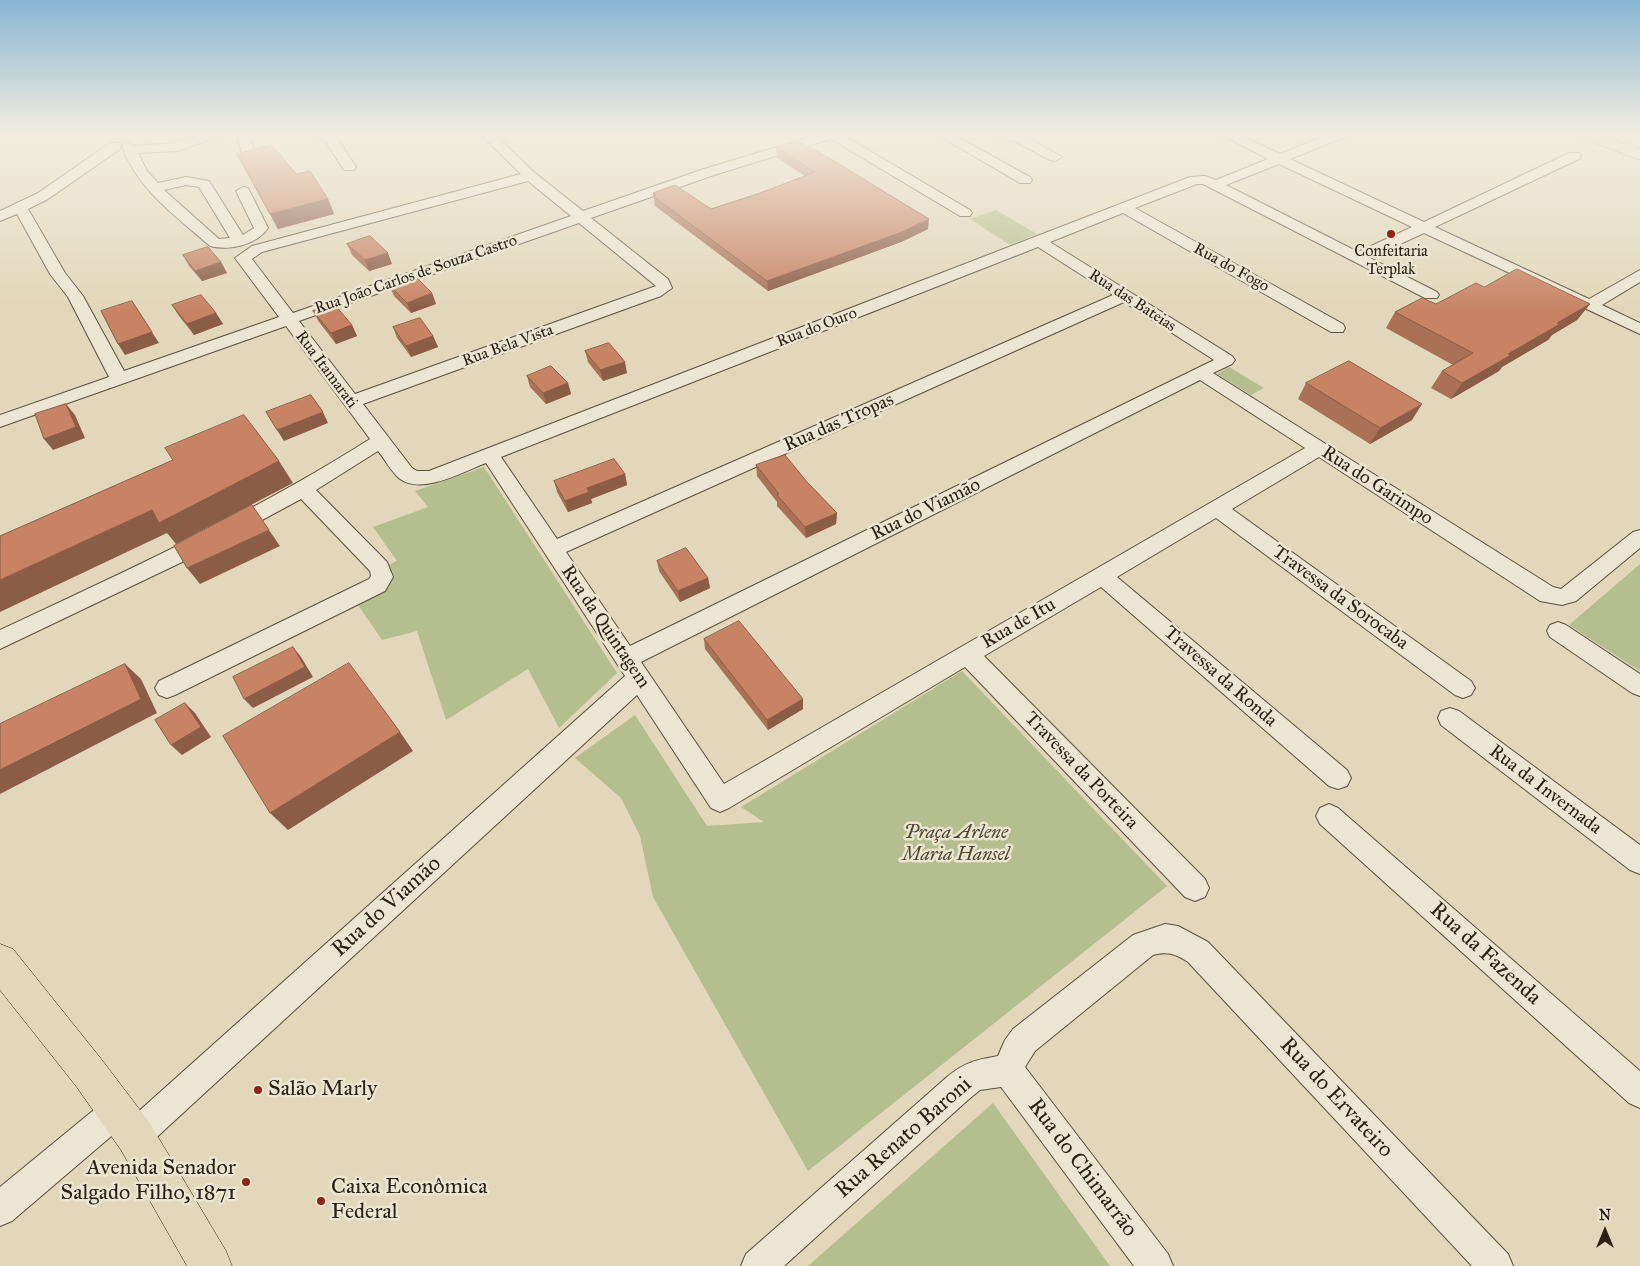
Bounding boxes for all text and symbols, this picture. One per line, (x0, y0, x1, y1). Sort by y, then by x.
marker: Confeitaria Terplak (1385, 228, 1397, 240)
street label: Rua João Carlos de Souza Castro (312, 231, 520, 319)
street label: Rua do Fogo (1190, 239, 1272, 297)
place label: Confeitaria Terplak (1354, 242, 1428, 280)
street label: Rua das Bateias (1085, 266, 1179, 336)
street label: Rua do Ouro (774, 304, 860, 352)
street label: Rua Bela Vista (460, 321, 556, 371)
street label: Rua Itamarati (291, 328, 361, 412)
street label: Rua das Tropas (781, 389, 897, 457)
street label: Rua do Garimpo (1317, 442, 1437, 530)
street label: Rua do Viamão (868, 474, 984, 546)
street label: Travessa da Sorocaba (1268, 541, 1412, 655)
street label: Rua da Quintagem (555, 561, 655, 693)
street label: Rua de Itu (978, 594, 1060, 654)
street label: Travessa da Ronda (1159, 622, 1281, 732)
street label: Travessa da Porteira (1019, 708, 1143, 834)
street label: Rua da Invernada (1484, 740, 1606, 840)
park label: Praça Arlene Maria Hansel (902, 822, 1010, 866)
street label: Rua do Viamão (327, 851, 447, 963)
street label: Rua da Fazenda (1424, 897, 1546, 1011)
street label: Rua do Ervateiro (1274, 1032, 1398, 1164)
street label: Rua Renato Baroni (831, 1072, 977, 1204)
place label: Salão Marly (268, 1077, 377, 1103)
marker: Salão Marly (252, 1084, 264, 1096)
street label: Rua do Chimarrão (1021, 1094, 1143, 1242)
place label: Avenida Senador Salgado Filho, 1871 (60, 1156, 236, 1208)
place label: Caixa Econômica Federal (331, 1175, 488, 1226)
marker: Avenida Senador Salgado Filho, 1871 (240, 1176, 252, 1188)
marker: Caixa Econômica Federal (315, 1195, 327, 1207)
north arrow (1580, 1206, 1630, 1256)
text: N (1599, 1207, 1611, 1224)

